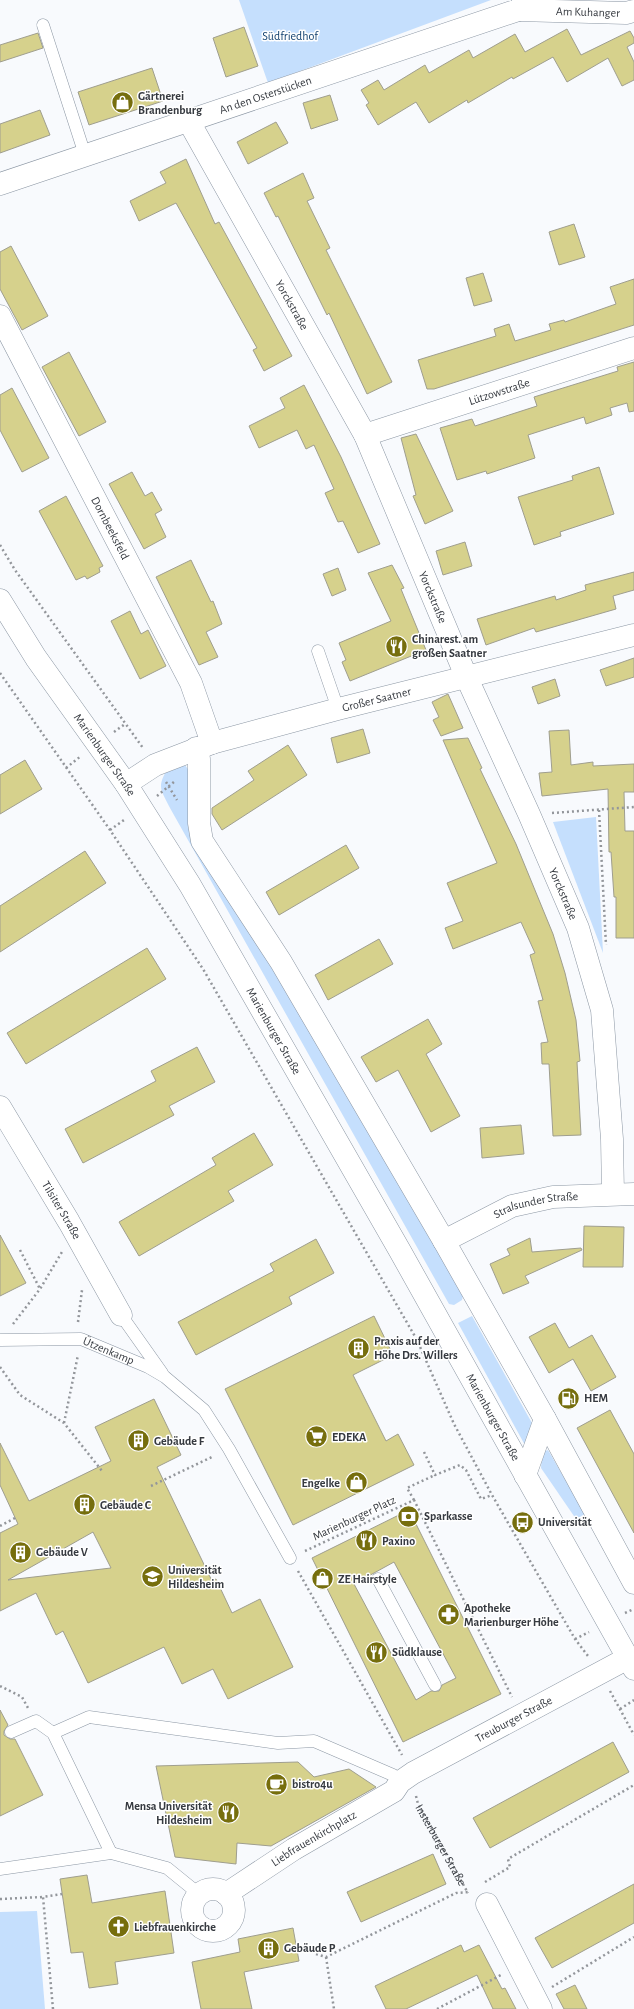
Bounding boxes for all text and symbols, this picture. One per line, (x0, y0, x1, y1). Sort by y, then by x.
street label: Am Kuhanger (556, 5, 620, 19)
park label: Südfriedhof (262, 30, 319, 42)
street label: An den Osterstücken (218, 74, 313, 116)
shop icon: Gärtnerei Brandenburg (109, 90, 135, 116)
place label: Gärtnerei Brandenburg (138, 90, 203, 116)
street label: Yorckstraße (273, 278, 311, 332)
street label: Lützowstraße (467, 376, 531, 407)
street label: Dornbeeksfeld (89, 495, 132, 561)
street label: Yorckstraße (417, 569, 449, 625)
restaurant icon: Chinarest. am großen Saatner (383, 633, 409, 659)
place label: Chinarest. am großen Saatner (412, 633, 487, 659)
street label: Großer Saatner (341, 685, 412, 714)
street label: Marienburger Straße (72, 711, 138, 798)
street label: Yorckstraße (547, 866, 580, 921)
street label: Marienburger Straße (244, 986, 303, 1076)
street label: Tilsiter Straße (40, 1179, 83, 1241)
street label: Stralsunder Straße (491, 1190, 578, 1221)
street label: Ützenkamp (81, 1334, 136, 1367)
building icon: Praxis auf der Höhe Drs. Willers (345, 1335, 371, 1361)
place label: Praxis auf der Höhe Drs. Willers (374, 1335, 458, 1361)
street label: Marienburger Straße (464, 1372, 522, 1463)
fuel station icon: HEM (556, 1385, 582, 1411)
place label: HEM (584, 1392, 608, 1404)
supermarket icon: EDEKA (304, 1424, 330, 1450)
building icon: Gebäude F (125, 1428, 151, 1454)
place label: EDEKA (332, 1431, 367, 1443)
place label: Gebäude F (154, 1435, 205, 1447)
shop icon: Engelke (343, 1470, 369, 1496)
place label: Engelke (302, 1477, 340, 1489)
building icon: Gebäude C (72, 1492, 98, 1518)
street label: Marienburger Platz (311, 1494, 397, 1542)
place label: Gebäude C (100, 1499, 152, 1511)
bank icon: Sparkasse (395, 1503, 421, 1529)
bus stop icon: Universität (509, 1509, 535, 1535)
place label: Sparkasse (424, 1510, 473, 1522)
place label: Universität (538, 1516, 592, 1528)
restaurant icon: Paxino (354, 1528, 380, 1554)
place label: Paxino (382, 1535, 415, 1547)
building icon: Gebäude V (8, 1539, 34, 1565)
place label: Gebäude V (36, 1546, 89, 1558)
school or university icon: Universität Hildesheim (139, 1564, 165, 1590)
place label: Universität Hildesheim (168, 1564, 224, 1590)
shop icon: ZE Hairstyle (309, 1566, 335, 1592)
place label: ZE Hairstyle (338, 1573, 397, 1586)
pharmacy icon: Apotheke Marienburger Höhe (436, 1602, 462, 1628)
place label: Apotheke Marienburger Höhe (464, 1602, 559, 1628)
restaurant icon: Südklause (364, 1639, 390, 1665)
place label: Südklause (392, 1646, 442, 1658)
street label: Treuburger Straße (473, 1694, 554, 1744)
cafe icon: bistro4u (264, 1771, 290, 1797)
place label: bistro4u (292, 1778, 333, 1790)
place label: Mensa Universität Hildesheim (125, 1800, 212, 1826)
restaurant icon: Mensa Universität Hildesheim (215, 1800, 241, 1826)
street label: Insterburger Straße (413, 1802, 468, 1887)
street label: Liebfrauenkirchplatz (269, 1808, 358, 1868)
church icon: Liebfrauenkirche (106, 1914, 132, 1940)
place label: Liebfrauenkirche (134, 1921, 216, 1933)
building icon: Gebäude P (255, 1935, 281, 1961)
place label: Gebäude P (284, 1942, 336, 1954)

